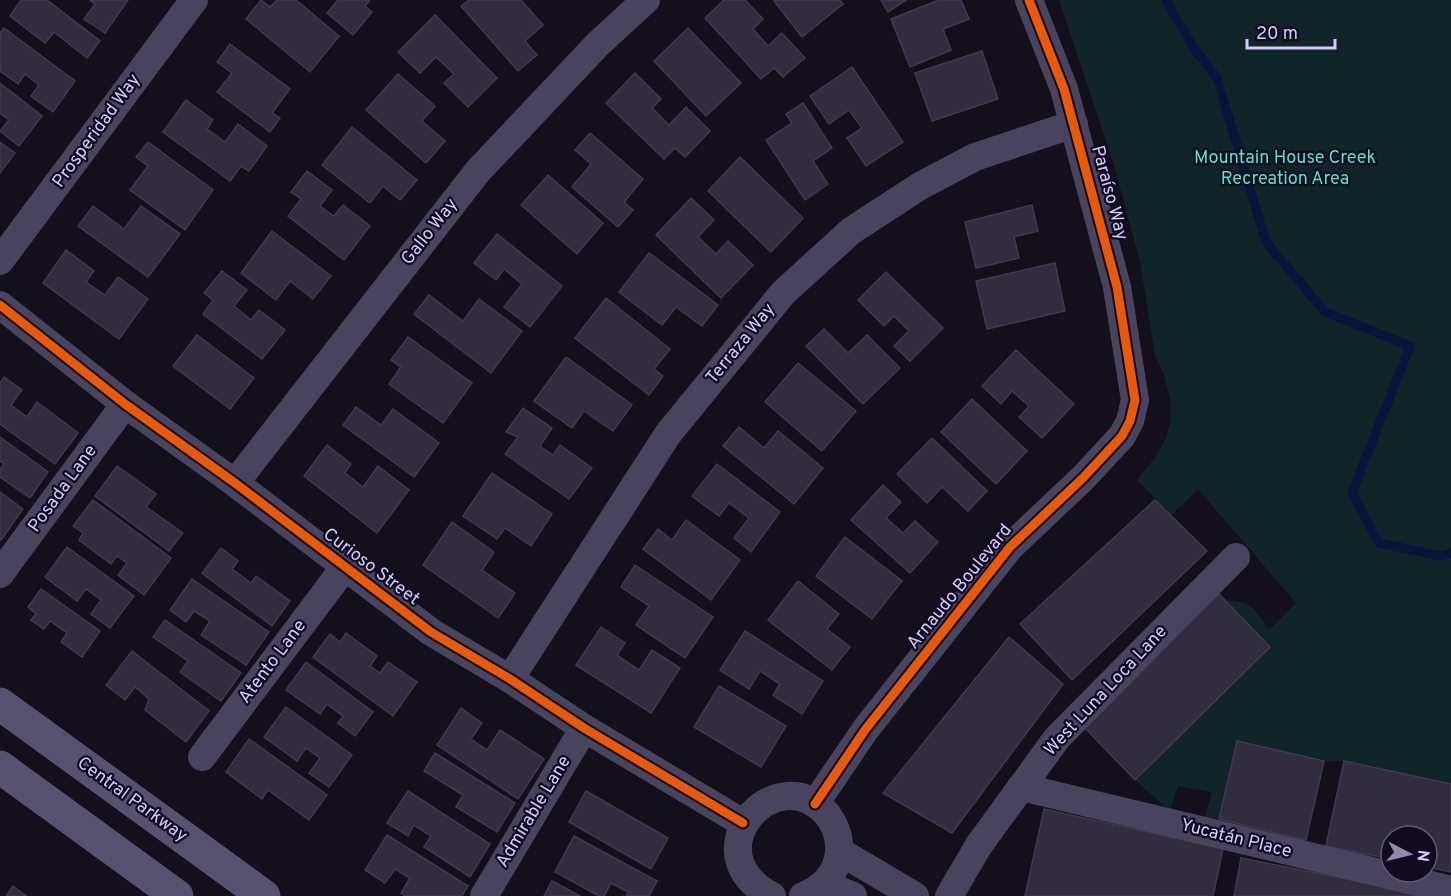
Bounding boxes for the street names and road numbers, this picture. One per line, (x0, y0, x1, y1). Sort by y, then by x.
street label: Prosperidad Way (48, 69, 146, 193)
street label: Paraíso Way (1085, 143, 1133, 243)
street label: Gallo Way (397, 194, 463, 270)
street label: Terraza Way (701, 299, 781, 389)
street label: Posada Lane (23, 441, 103, 537)
street label: Arnaudo Boulevard (902, 520, 1018, 654)
street label: Curioso Street (318, 523, 424, 611)
street label: Atento Lane (234, 616, 312, 708)
street label: West Luna Loca Lane (1039, 621, 1173, 761)
street label: Central Parkway (72, 752, 192, 848)
street label: Admirable Lane (492, 752, 576, 872)
street label: Yucatán Place (1178, 814, 1294, 864)

